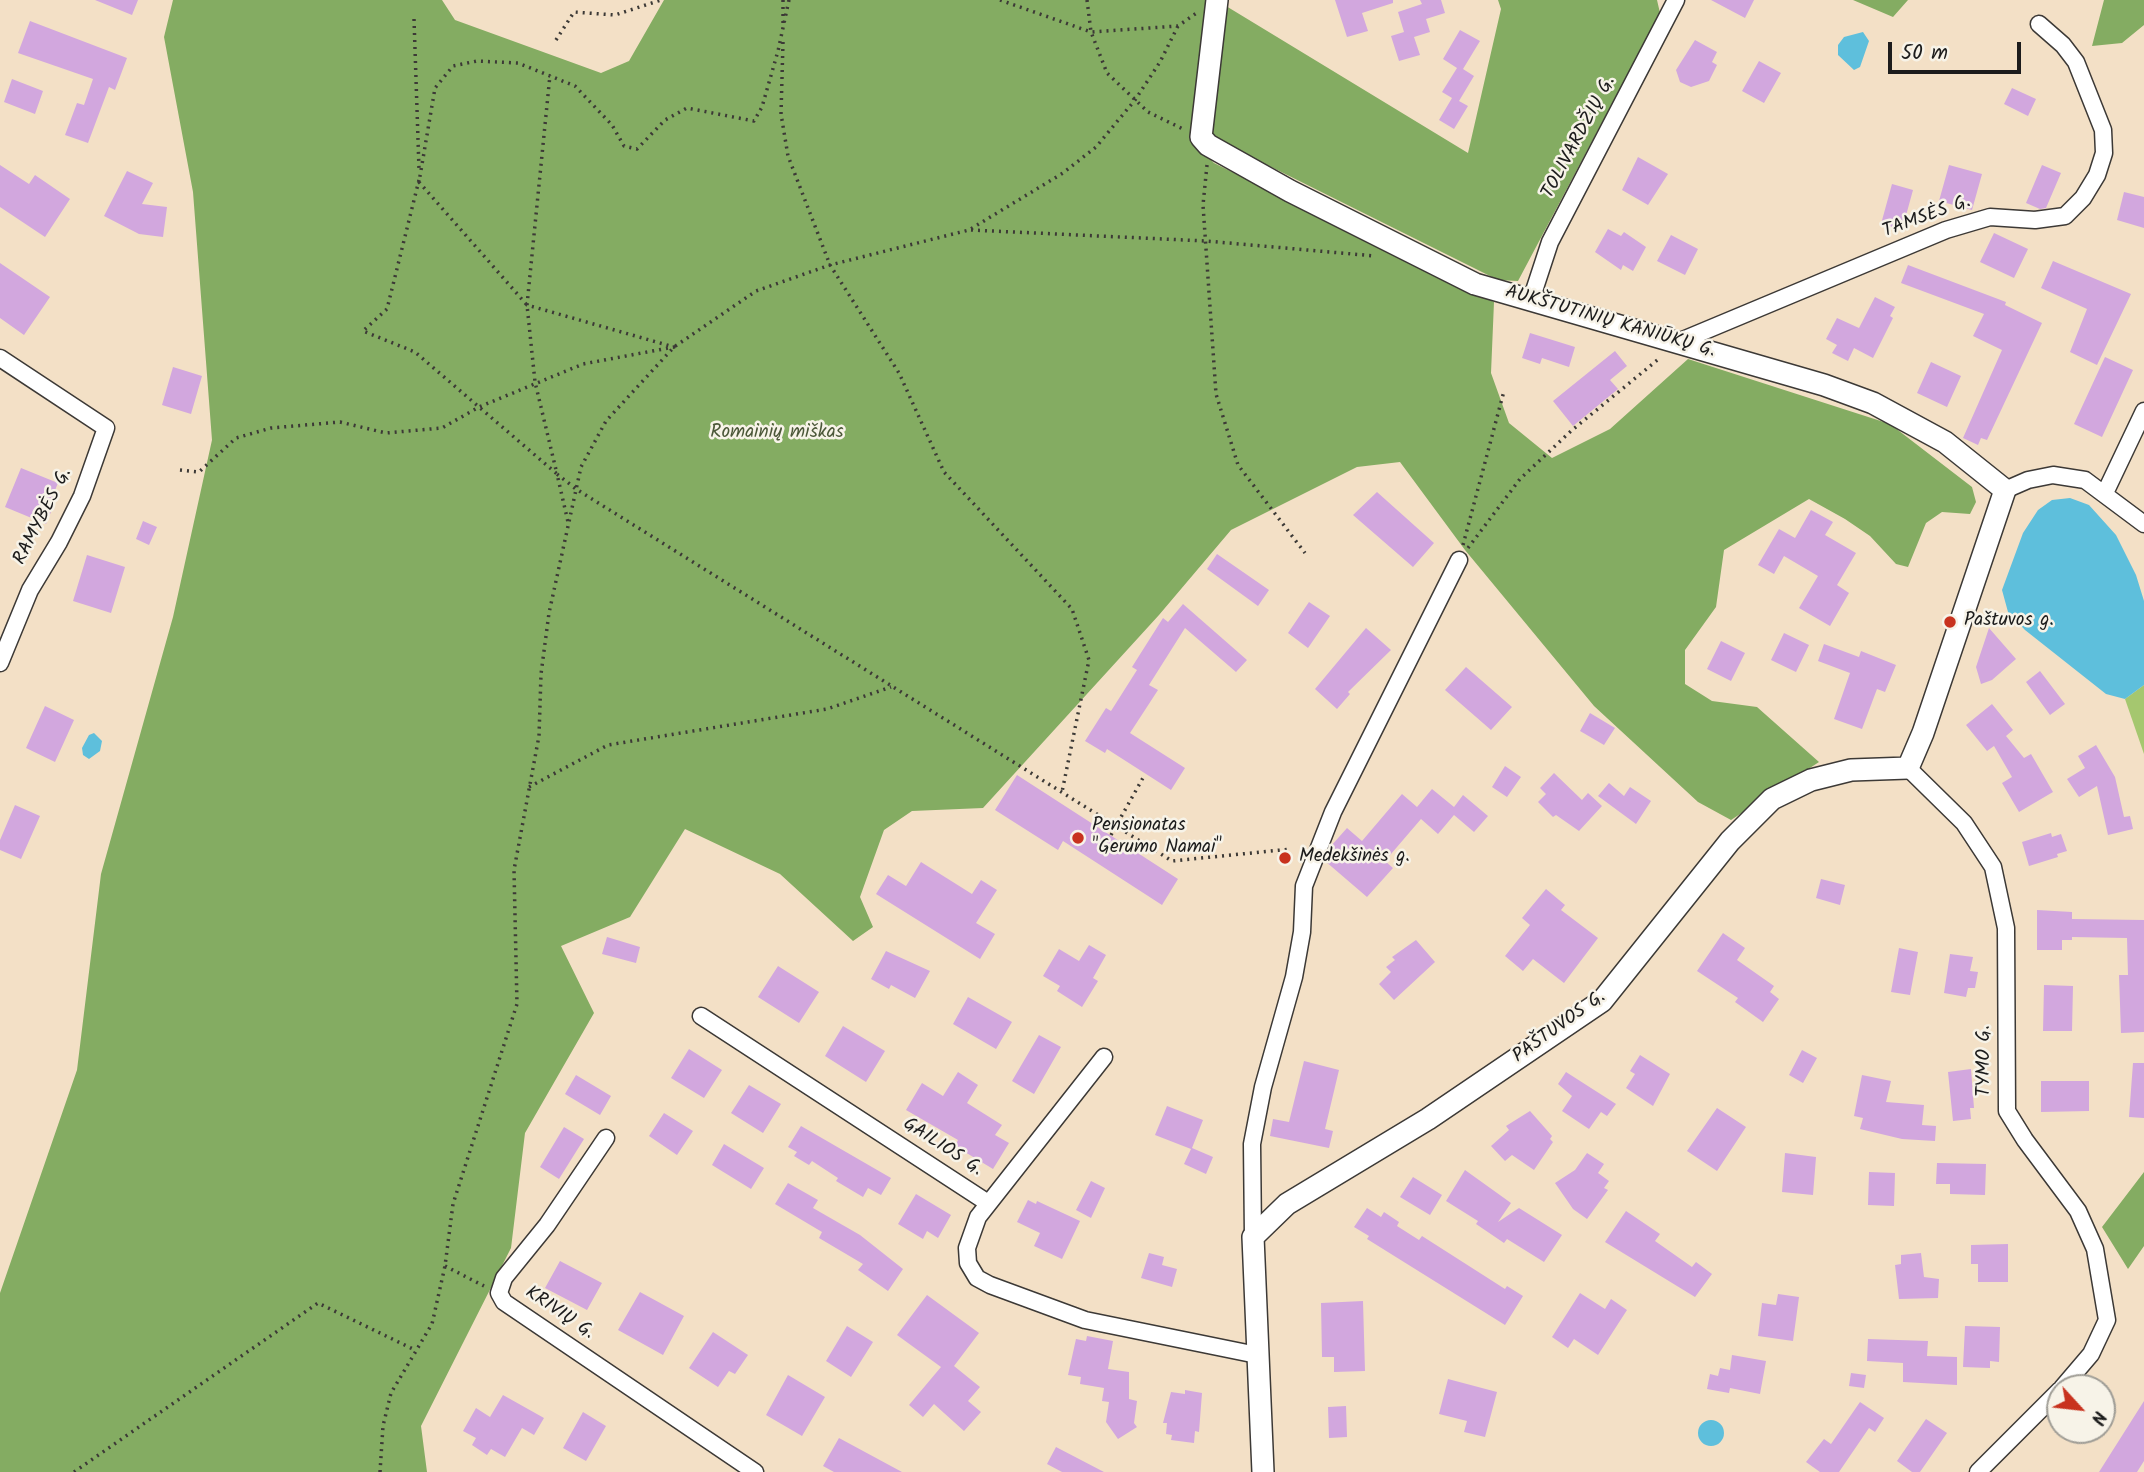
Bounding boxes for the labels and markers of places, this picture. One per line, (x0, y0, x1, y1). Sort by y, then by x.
place label: Paštuvos g. (1964, 611, 2054, 633)
marker: Paštuvos g. (1942, 614, 1958, 630)
place label: Pensionatas "Gerumo Namai" (1092, 816, 1222, 860)
marker: Pensionatas "Gerumo Namai" (1070, 830, 1086, 846)
place label: Medekšinės g. (1299, 847, 1410, 869)
marker: Medekšinės g. (1277, 850, 1293, 866)

